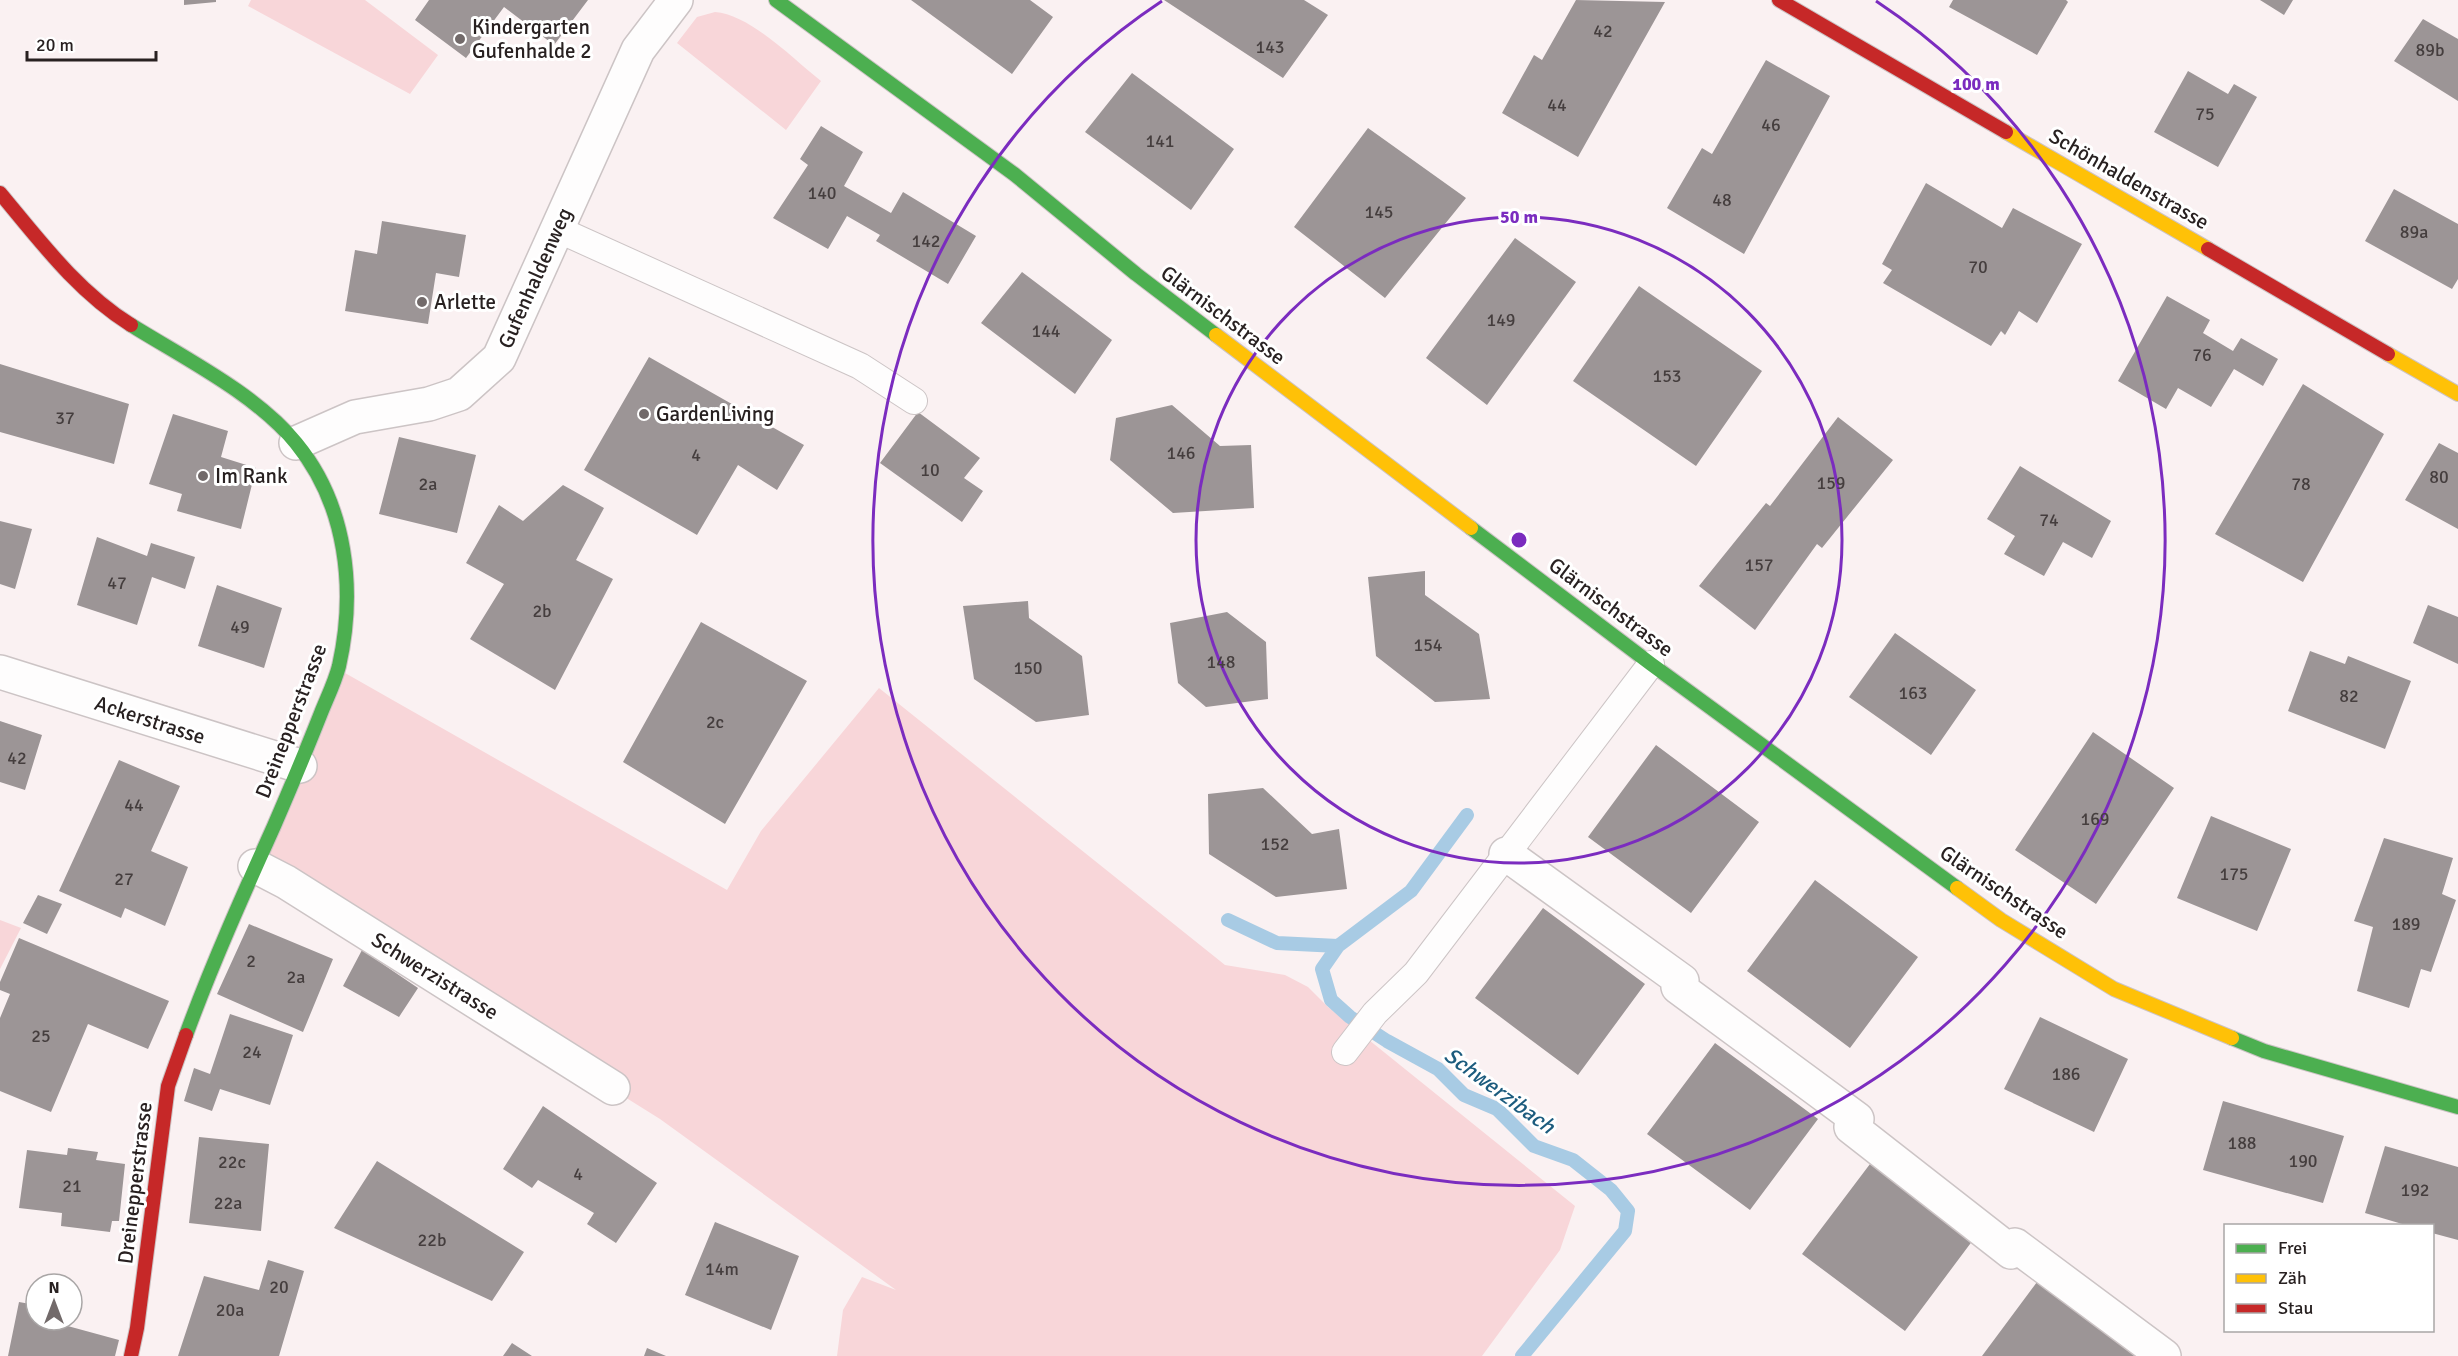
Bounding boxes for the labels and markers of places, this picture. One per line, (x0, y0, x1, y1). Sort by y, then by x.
place label: Kindergarten Gufenhalde 2 (472, 14, 592, 64)
marker: Kindergarten Gufenhalde 2 (453, 32, 467, 46)
place label: Arlette (434, 289, 496, 315)
marker: Arlette (415, 295, 429, 309)
place label: GardenLiving (656, 401, 774, 427)
marker: GardenLiving (637, 407, 651, 421)
place label: Im Rank (215, 463, 288, 489)
marker: Im Rank (196, 469, 210, 483)
centre of rings (1509, 530, 1529, 550)

